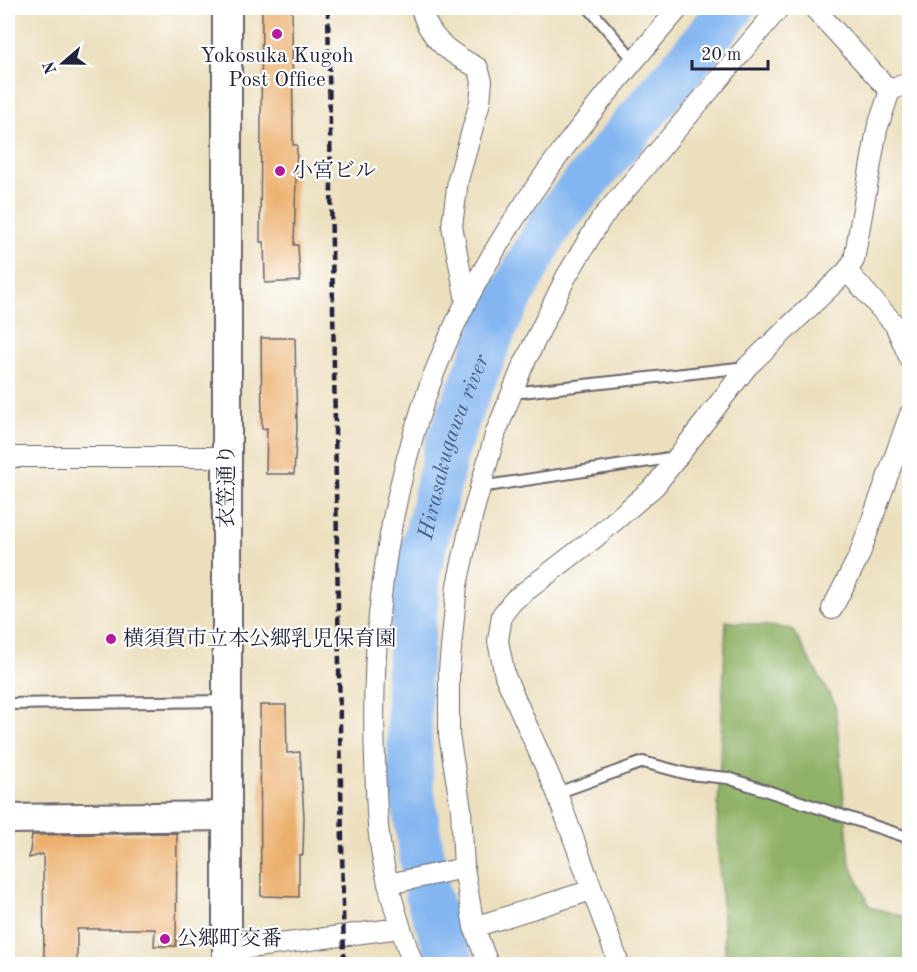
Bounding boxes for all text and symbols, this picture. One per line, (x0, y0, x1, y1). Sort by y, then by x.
marker: Yokosuka Kugoh Post Office (270, 27, 284, 41)
north arrow (33, 33, 93, 93)
scale bar (692, 33, 768, 71)
place label: Yokosuka Kugoh Post Office (200, 46, 354, 91)
text: 20 m (701, 46, 741, 64)
text: N (41, 58, 60, 76)
place label: 小宮ビル (292, 159, 376, 182)
marker: 小宮ビル (273, 164, 287, 178)
water label: Hirasakugawa river (415, 351, 494, 543)
street label: 衣笠通り (215, 444, 238, 528)
place label: 横須賀市立本公郷乳児保育園 (123, 627, 396, 650)
marker: 横須賀市立本公郷乳児保育園 (104, 632, 118, 646)
place label: 公郷町交番 (177, 927, 282, 950)
marker: 公郷町交番 (158, 932, 172, 946)

